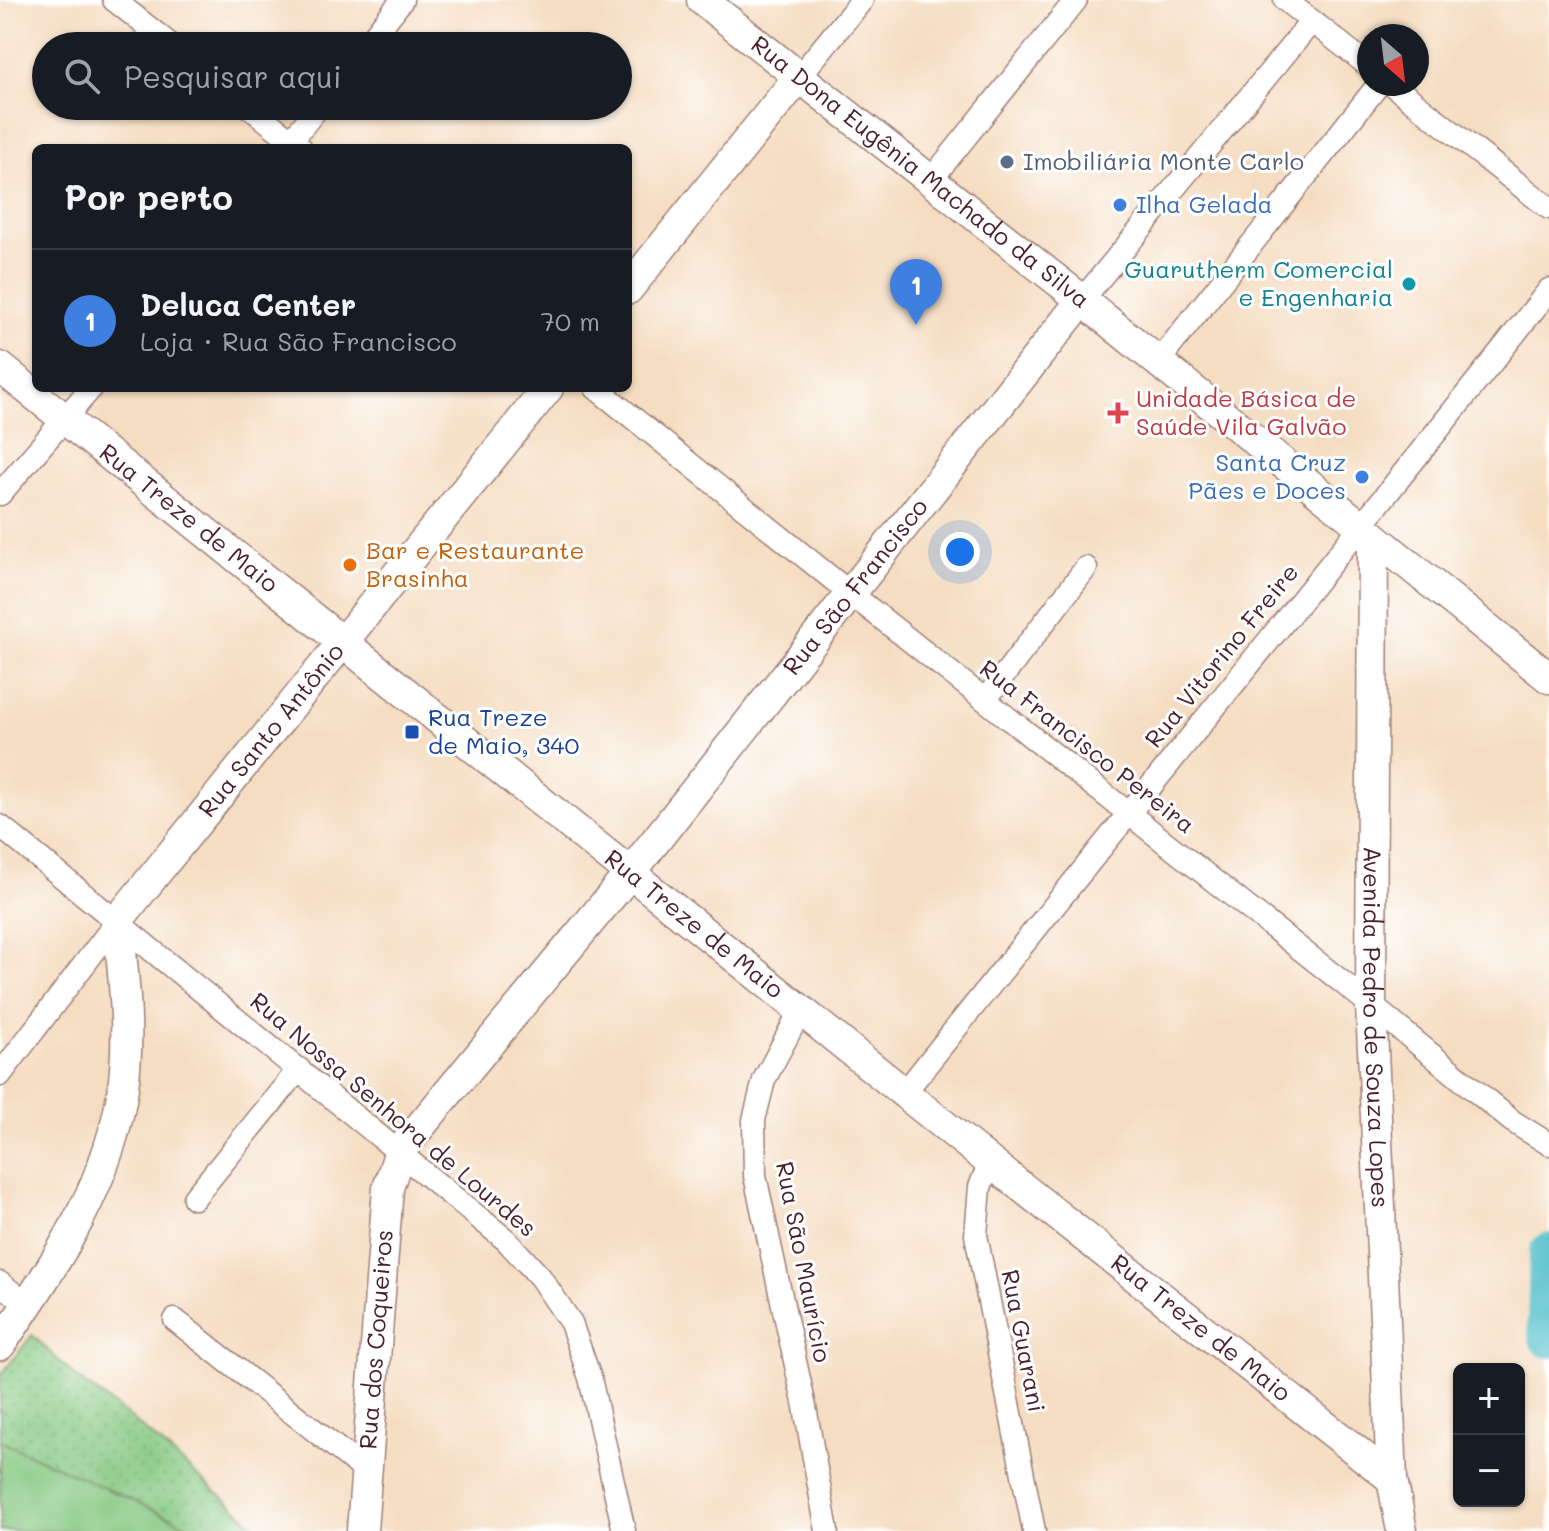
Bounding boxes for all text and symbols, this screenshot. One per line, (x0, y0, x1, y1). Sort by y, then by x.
north arrow (1357, 24, 1429, 96)
street label: Rua Dona Eugênia Machado da Silva (745, 28, 1097, 314)
search box (32, 32, 632, 120)
icon: search (60, 54, 104, 98)
text: Pesquisar aqui (124, 56, 342, 96)
place label: Imobiliária Monte Carlo (1023, 145, 1304, 176)
marker: Imobiliária Monte Carlo (998, 153, 1016, 171)
text: Por perto (64, 174, 233, 219)
place label: Ilha Gelada (1136, 188, 1273, 219)
marker: Ilha Gelada (1111, 196, 1129, 214)
place label: Guarutherm Comercial e Engenharia (1124, 253, 1393, 312)
pin: 1 (890, 259, 942, 325)
marker: Guarutherm Comercial e Engenharia (1400, 275, 1418, 293)
text: Deluca Center (140, 284, 356, 324)
text: 1 (84, 304, 96, 338)
text: 70 m (540, 304, 600, 338)
text: Loja · Rua São Francisco (140, 324, 457, 358)
place label: Unidade Básica de Saúde Vila Galvão (1136, 382, 1356, 441)
marker: Unidade Básica de Saúde Vila Galvão (1107, 402, 1129, 424)
street label: Rua Treze de Maio (94, 436, 285, 599)
place label: Santa Cruz Pães e Doces (1188, 446, 1346, 505)
marker: Santa Cruz Pães e Doces (1353, 468, 1371, 486)
street label: Rua São Francisco (775, 491, 934, 681)
your location (940, 532, 980, 572)
place label: Bar e Restaurante Brasinha (366, 534, 584, 593)
marker: Bar e Restaurante Brasinha (341, 556, 359, 574)
street label: Rua Vitorino Freire (1137, 557, 1305, 753)
street label: Rua Santo Antônio (191, 636, 350, 823)
street label: Rua Francisco Pereira (974, 652, 1202, 840)
place label: Rua Treze de Maio, 340 (428, 701, 579, 760)
marker: Rua Treze de Maio, 340 (403, 723, 421, 741)
street label: Rua Treze de Maio (599, 842, 791, 1004)
street label: Avenida Pedro de Souza Lopes (1357, 846, 1397, 1209)
street label: Rua Nossa Senhora de Lourdes (244, 985, 544, 1243)
street label: Rua São Maurício (770, 1159, 839, 1365)
street label: Rua dos Coqueiros (351, 1229, 399, 1450)
street label: Rua Treze de Maio (1105, 1246, 1298, 1407)
street label: Rua Guarani (995, 1267, 1053, 1415)
map controls (1453, 1363, 1525, 1507)
button: + (1453, 1363, 1525, 1435)
button: − (1453, 1435, 1525, 1507)

